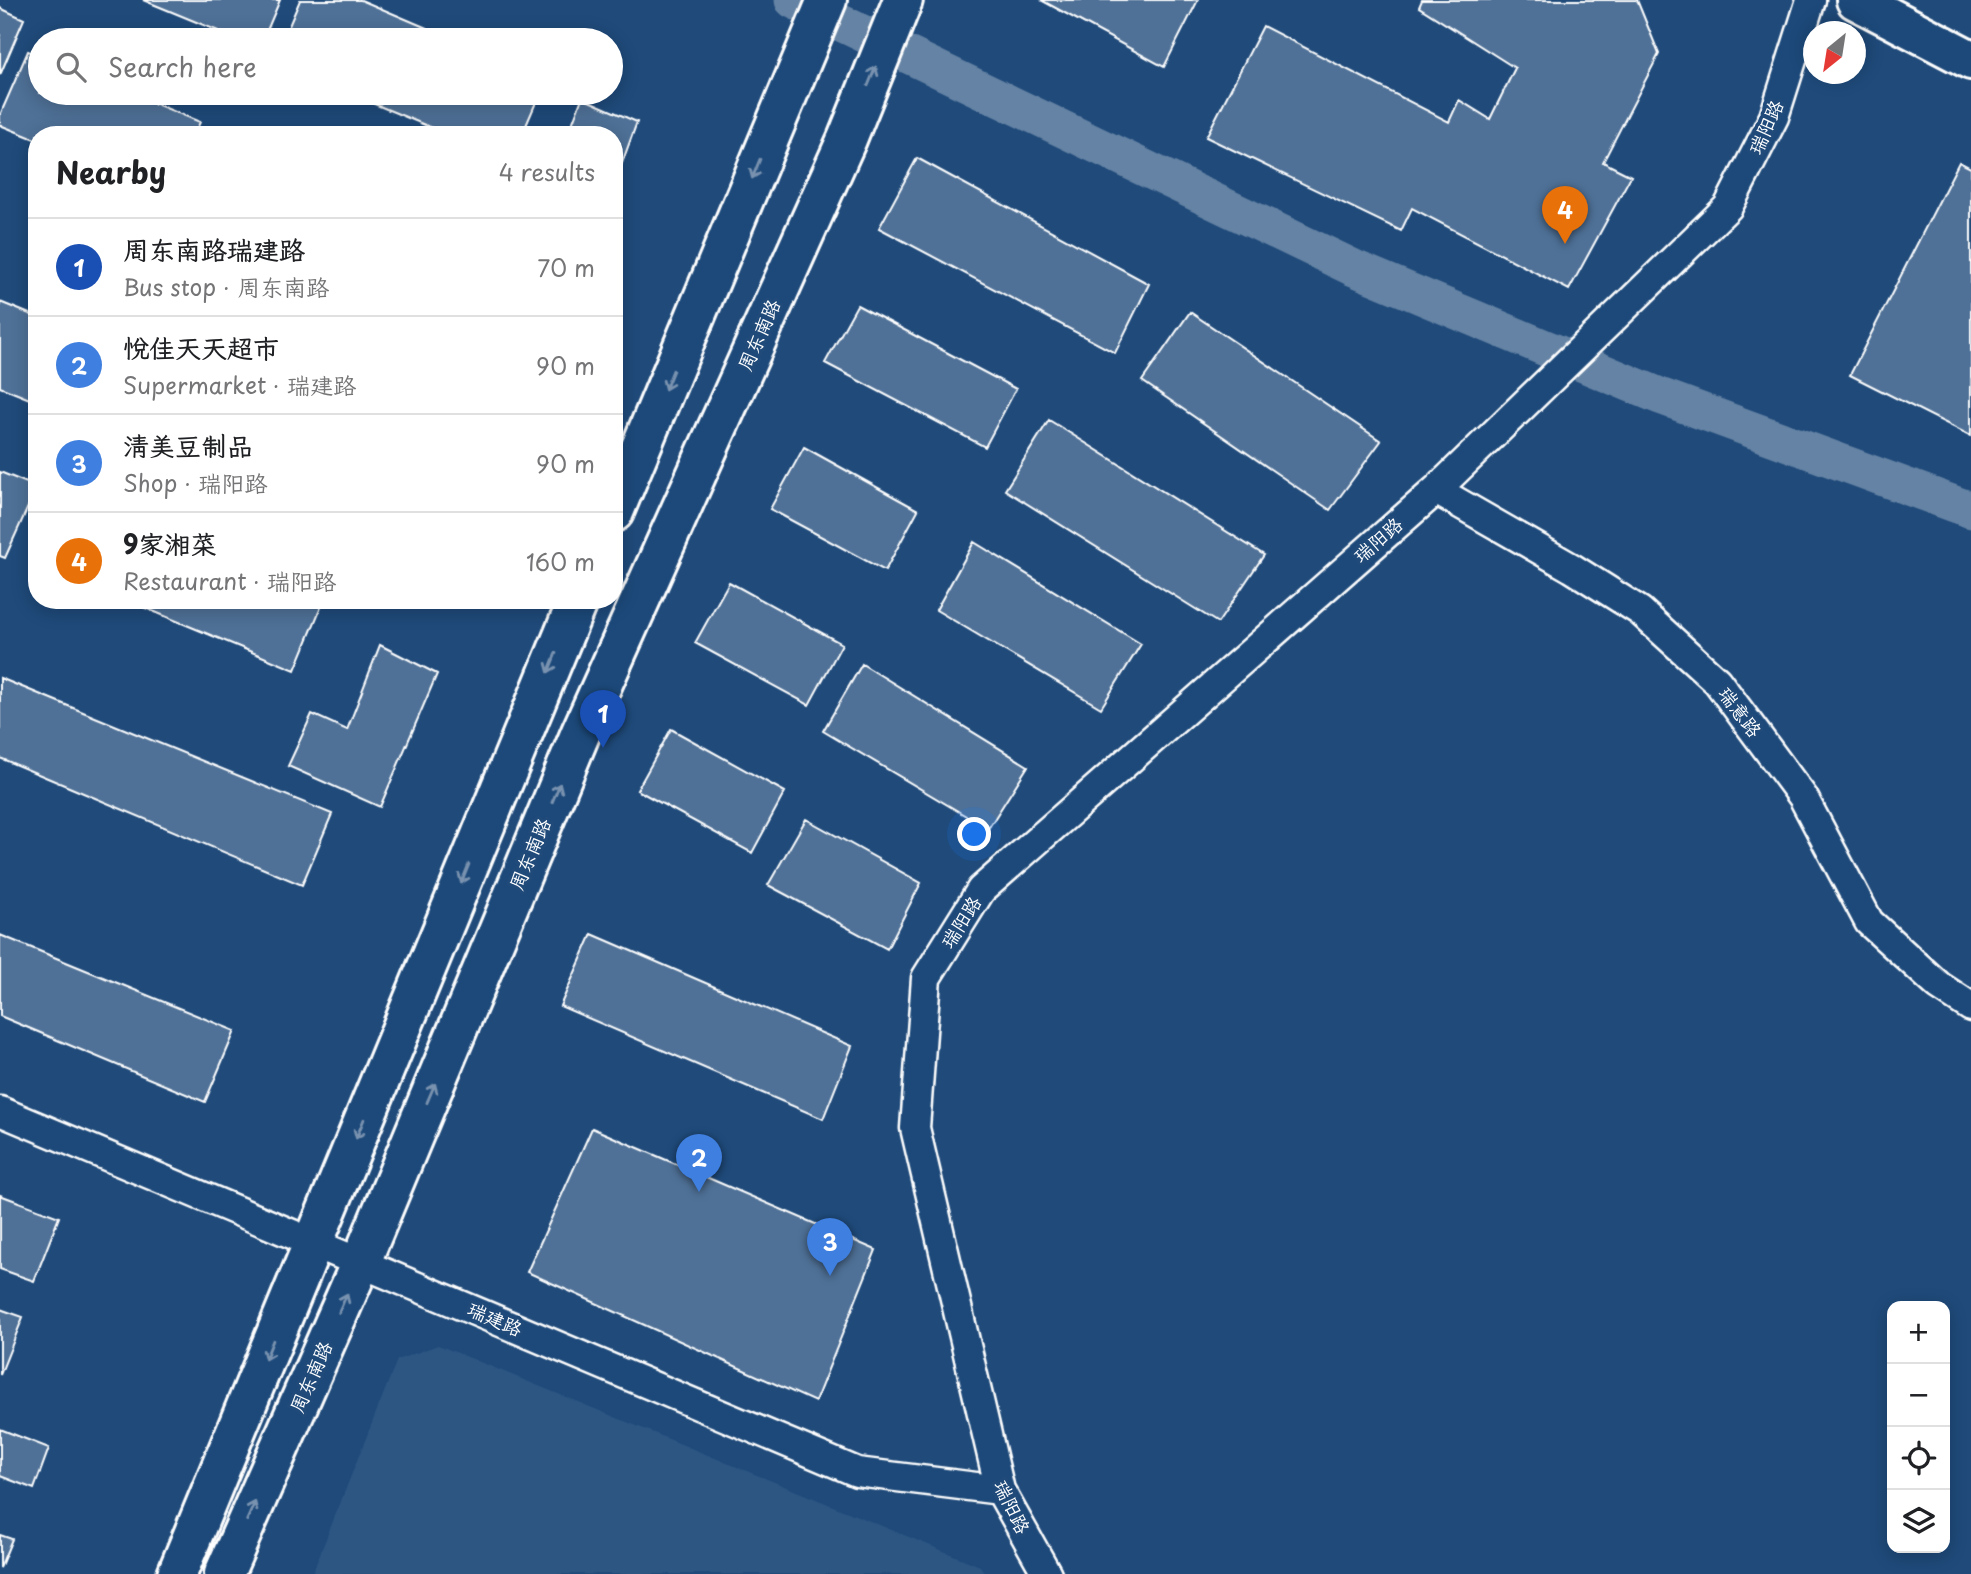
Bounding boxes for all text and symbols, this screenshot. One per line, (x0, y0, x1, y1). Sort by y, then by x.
north arrow (1803, 21, 1866, 84)
search box (28, 28, 623, 105)
text: Search here (108, 47, 257, 86)
icon: search (52, 48, 90, 86)
one-way arrow (867, 65, 880, 87)
street label: 瑞阳路 (1741, 95, 1789, 158)
text: Nearby (56, 149, 166, 194)
text: 4 results (499, 154, 595, 189)
one-way arrow (748, 158, 761, 180)
pin: 4 (1542, 186, 1588, 244)
text: 周东南路瑞建路 (123, 230, 305, 269)
text: 1 (74, 250, 85, 285)
text: 70 m (537, 250, 595, 285)
text: Bus stop · 周东南路 (123, 269, 329, 304)
street label: 周东南路 (730, 294, 786, 375)
text: 悦佳天天超市 (123, 328, 279, 367)
text: 2 (71, 348, 87, 383)
text: 90 m (536, 348, 595, 383)
text: Supermarket · 瑞建路 (123, 367, 356, 402)
one-way arrow (662, 368, 675, 390)
text: 清美豆制品 (123, 426, 253, 465)
text: 3 (71, 446, 87, 481)
text: 90 m (536, 446, 595, 481)
text: Shop · 瑞阳路 (123, 465, 268, 500)
street label: 瑞阳路 (1347, 510, 1408, 569)
text: 9家湘菜 (123, 524, 217, 563)
text: 4 (71, 544, 87, 579)
text: 160 m (526, 544, 595, 579)
text: Restaurant · 瑞阳路 (123, 563, 336, 598)
one-way arrow (545, 652, 558, 674)
street label: 瑞意路 (1712, 680, 1769, 743)
pin: 1 (580, 690, 626, 748)
one-way arrow (550, 783, 563, 804)
street label: 周东南路 (501, 813, 557, 894)
your location (957, 817, 991, 851)
one-way arrow (458, 862, 471, 884)
street label: 瑞阳路 (933, 890, 987, 953)
one-way arrow (425, 1083, 438, 1105)
one-way arrow (352, 1118, 365, 1140)
pin: 2 (676, 1134, 722, 1192)
pin: 3 (807, 1218, 853, 1276)
one-way arrow (337, 1293, 350, 1314)
street label: 瑞建路 (464, 1294, 527, 1342)
map controls (1887, 1301, 1950, 1553)
button: + (1887, 1301, 1950, 1364)
street label: 周东南路 (282, 1336, 338, 1417)
one-way arrow (262, 1339, 275, 1361)
button: − (1887, 1364, 1950, 1427)
button: locate (1887, 1427, 1950, 1490)
street label: 瑞阳路 (988, 1475, 1038, 1538)
button: layers (1887, 1490, 1950, 1553)
one-way arrow (246, 1501, 259, 1523)

